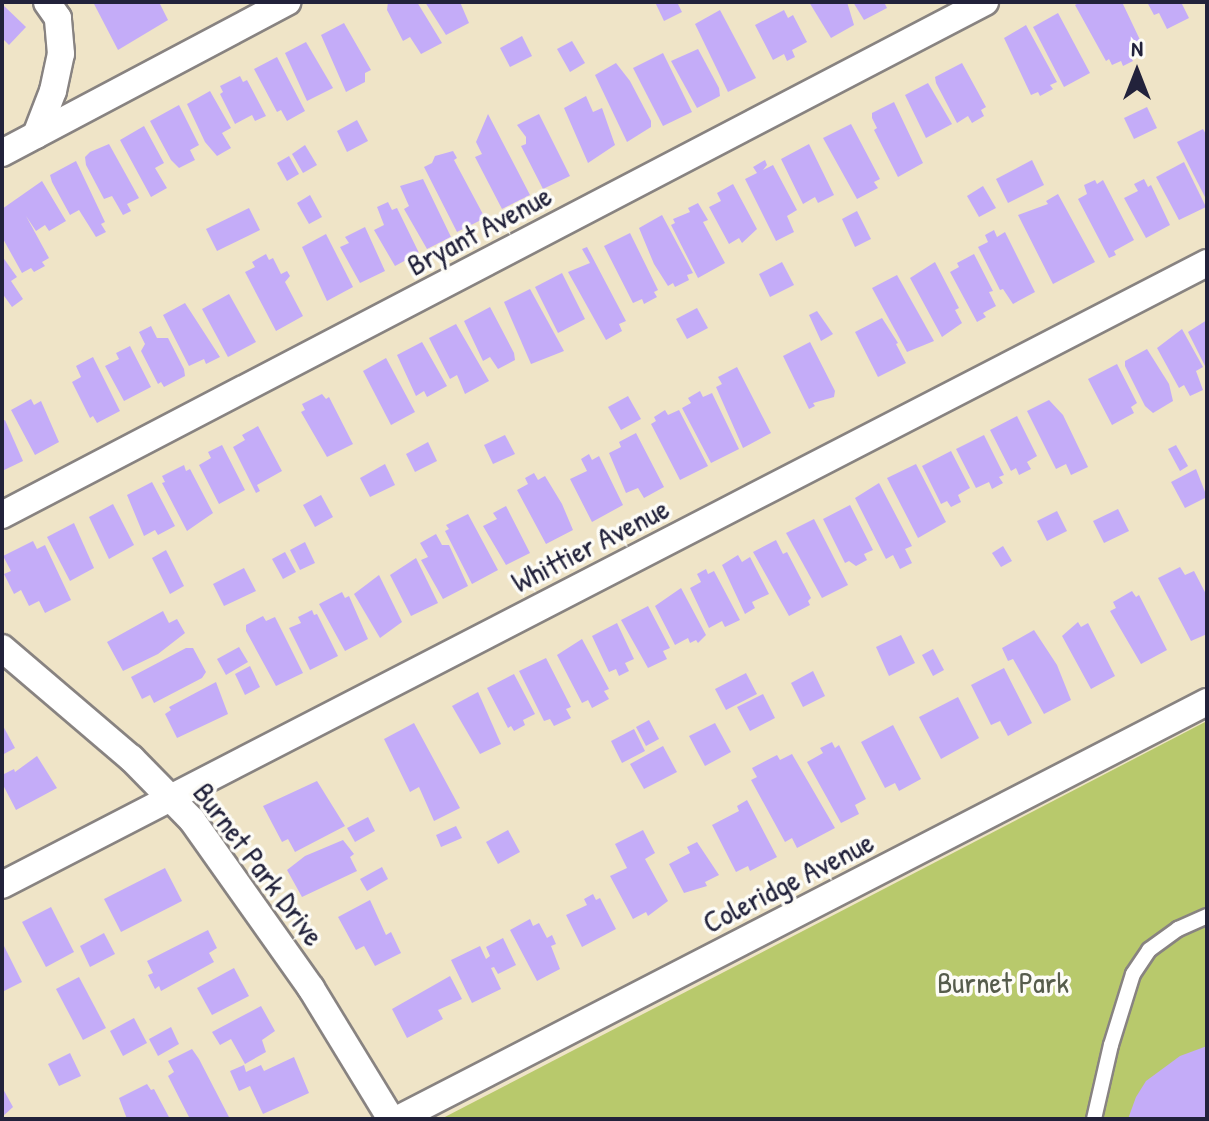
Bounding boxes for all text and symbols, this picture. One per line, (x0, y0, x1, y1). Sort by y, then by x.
north arrow (1097, 32, 1177, 112)
text: N (1131, 33, 1143, 63)
street label: Bryant Avenue (401, 177, 557, 283)
street label: Whittier Avenue (505, 490, 675, 600)
street label: Burnet Park Drive (186, 775, 332, 953)
street label: Coleridge Avenue (697, 824, 879, 940)
park label: Burnet Park (937, 964, 1069, 1000)

